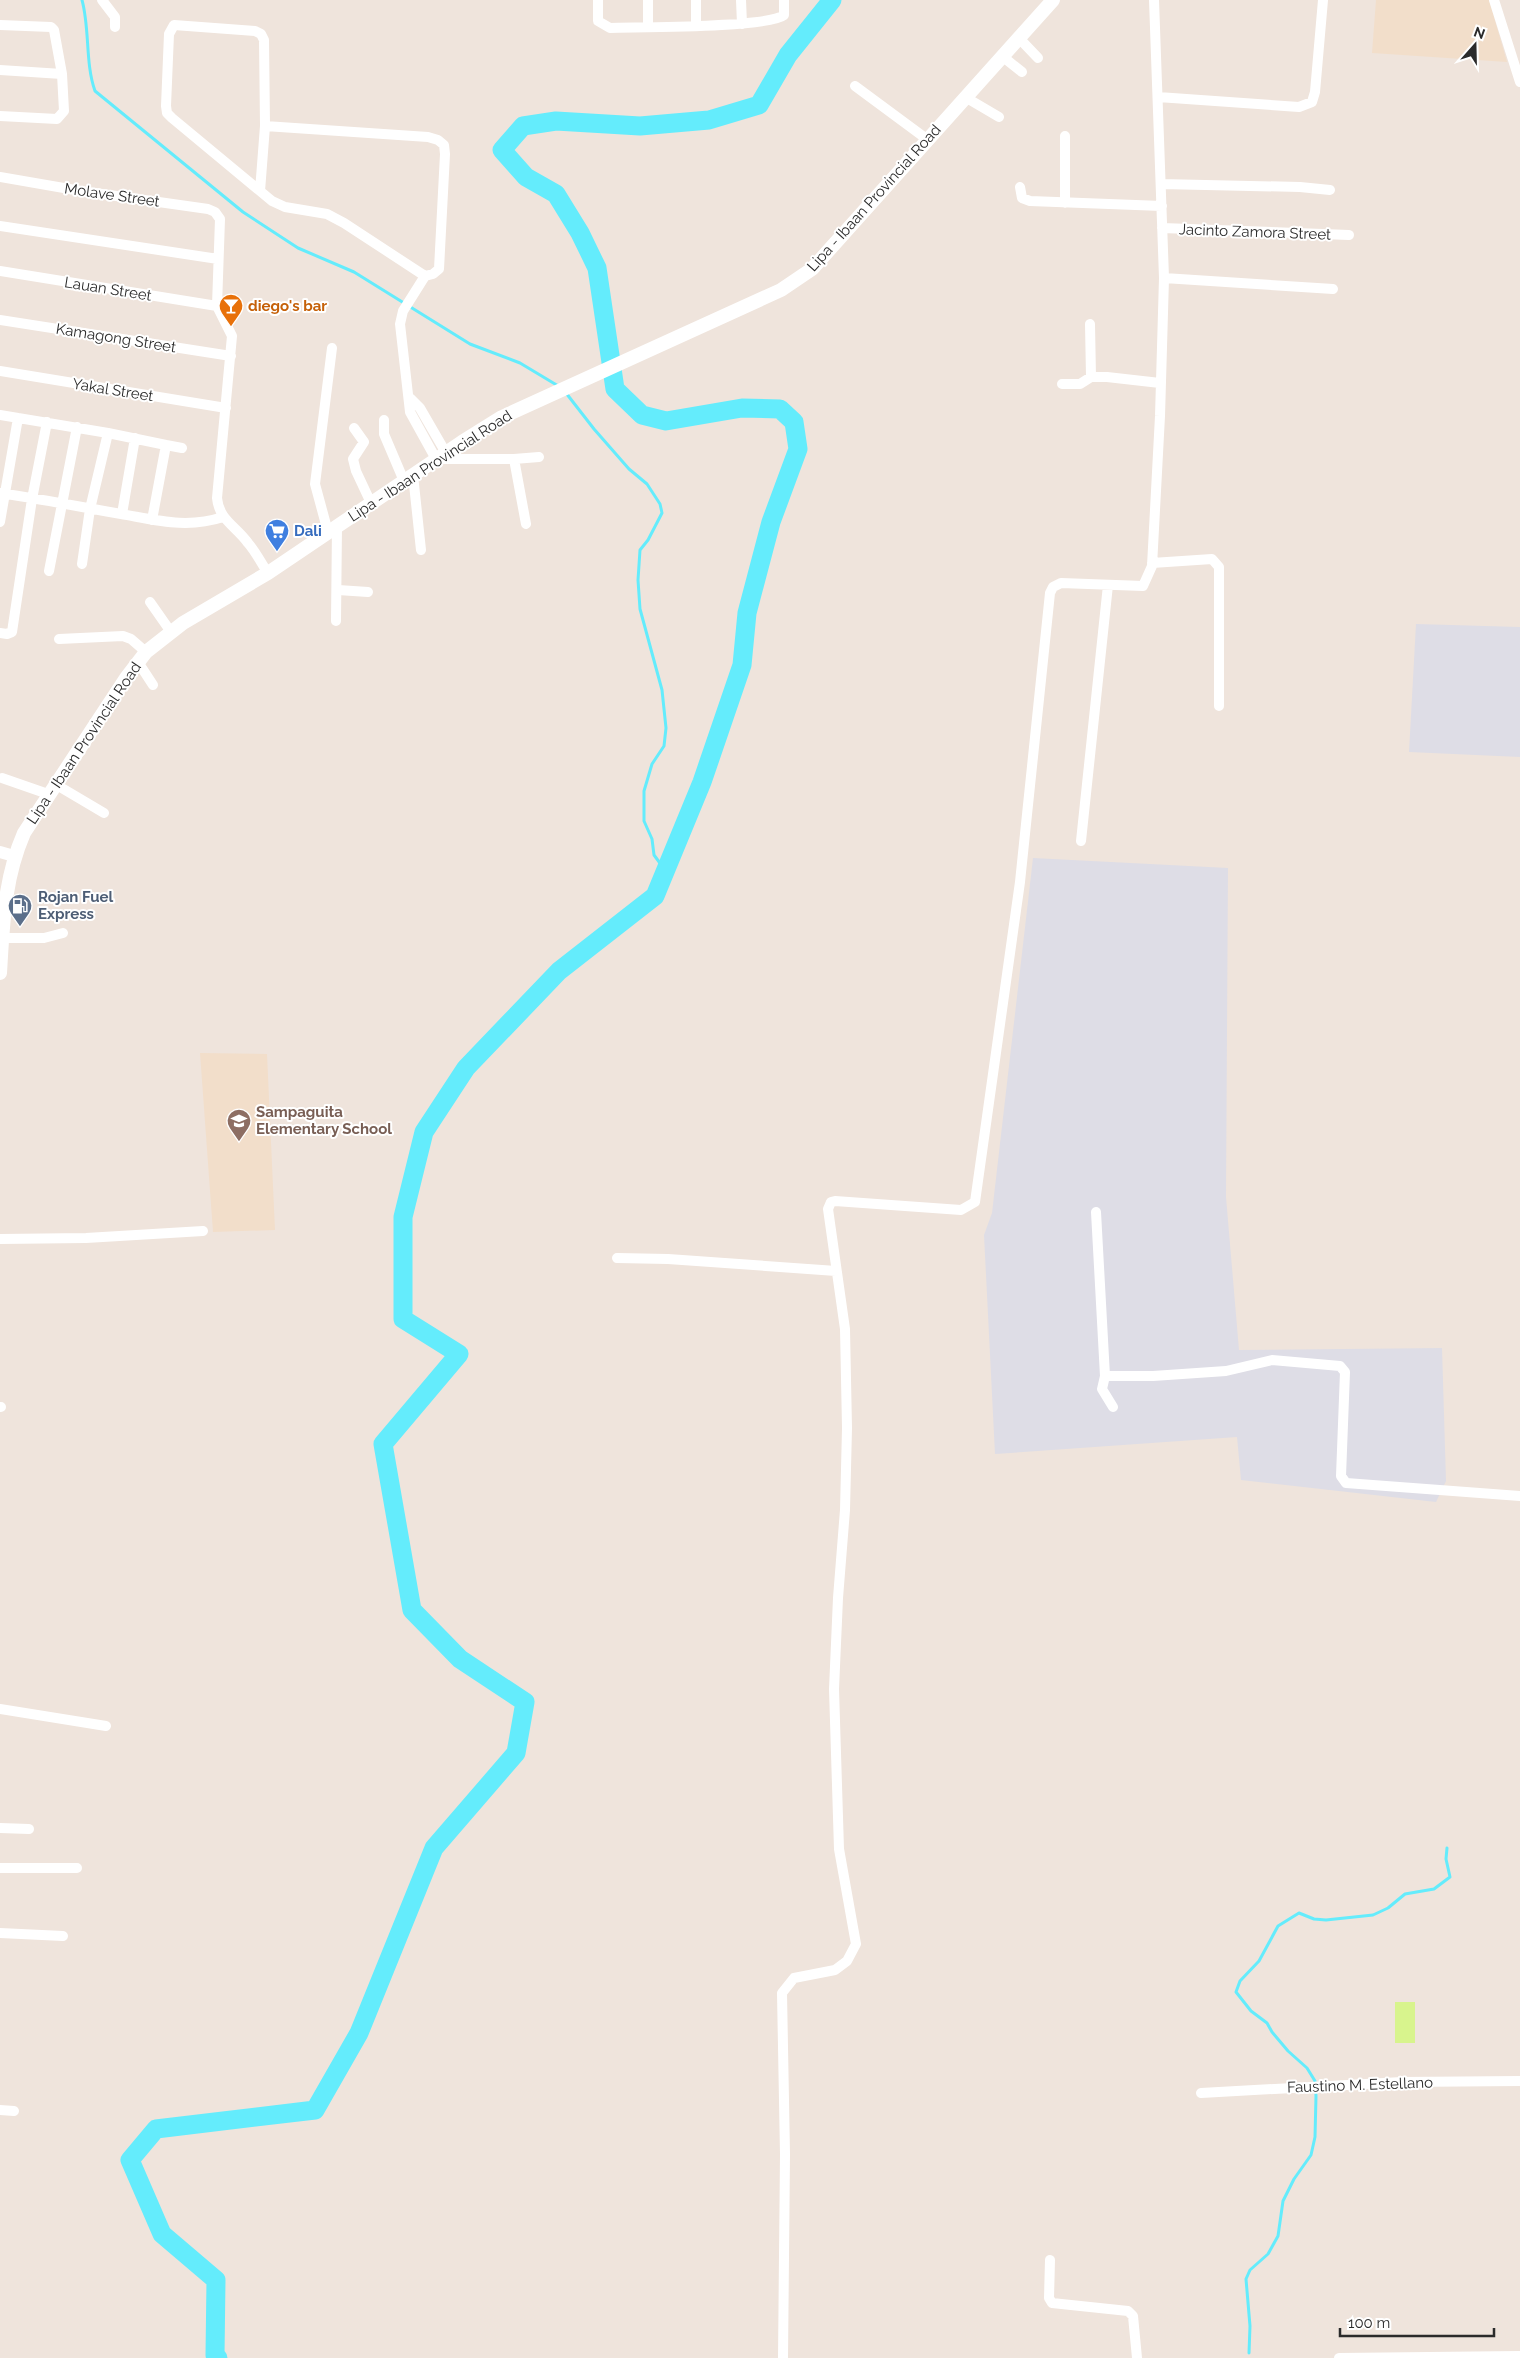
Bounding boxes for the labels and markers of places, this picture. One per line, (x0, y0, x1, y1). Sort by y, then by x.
bar icon: diego's bar (218, 293, 244, 327)
place label: diego's bar (248, 297, 327, 315)
supermarket icon: Dali (264, 518, 290, 552)
place label: Dali (294, 522, 322, 540)
place label: Rojan Fuel Express (38, 888, 114, 923)
fuel station icon: Rojan Fuel Express (7, 893, 33, 927)
place label: Sampaguita Elementary School (256, 1103, 392, 1138)
school or university icon: Sampaguita Elementary School (226, 1108, 252, 1142)

